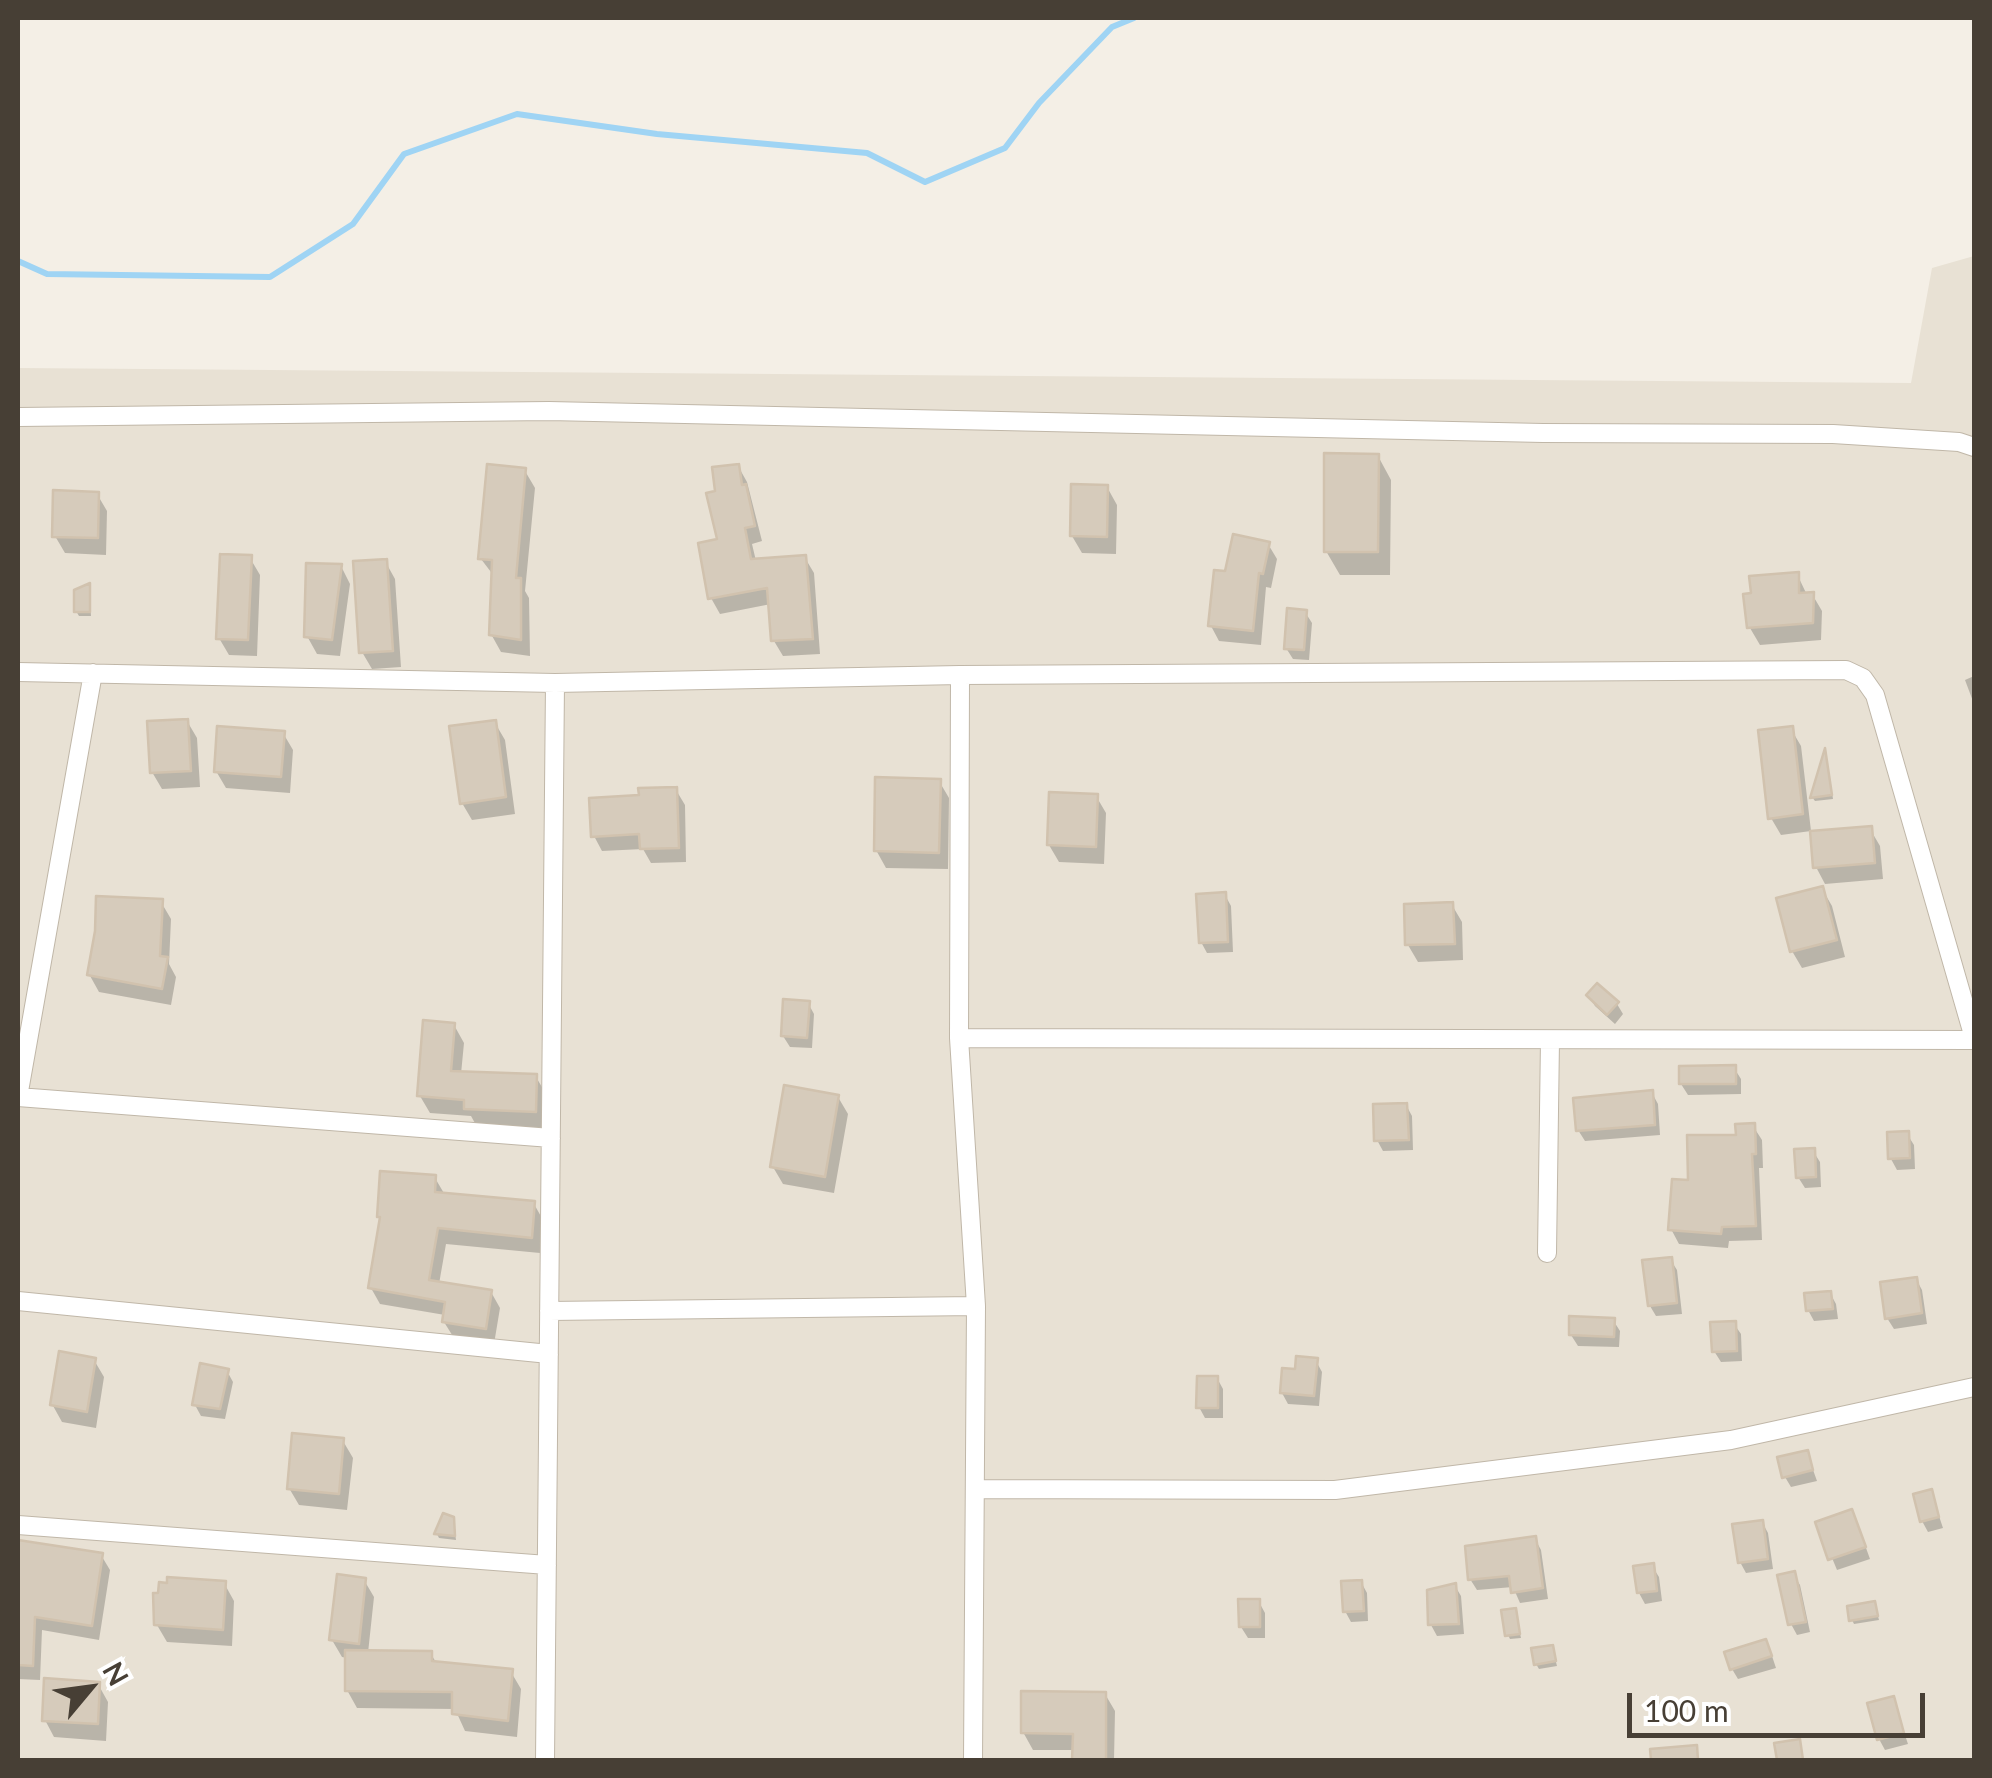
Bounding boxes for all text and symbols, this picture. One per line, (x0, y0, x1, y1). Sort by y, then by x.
north arrow (40, 1638, 140, 1738)
text: N (96, 1656, 136, 1691)
scale bar (1632, 1673, 1930, 1735)
text: 100 m (1644, 1692, 1729, 1728)

